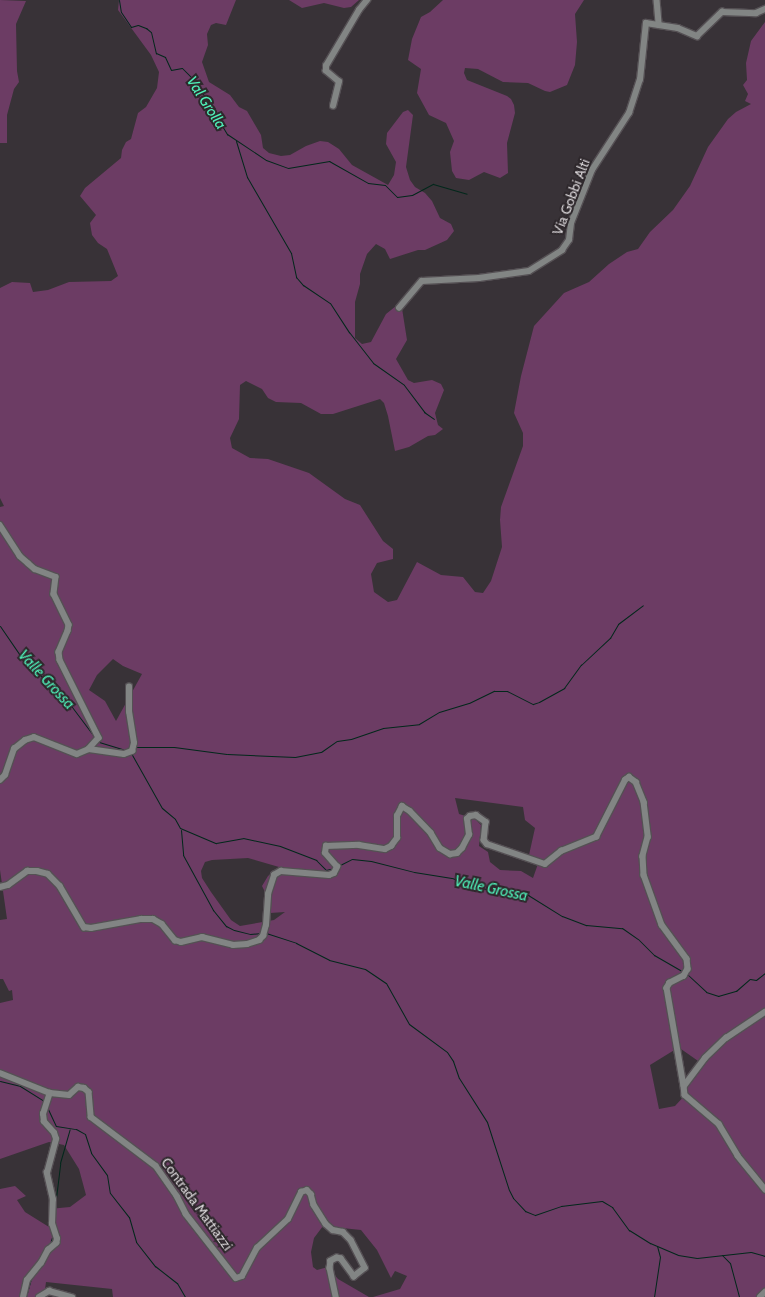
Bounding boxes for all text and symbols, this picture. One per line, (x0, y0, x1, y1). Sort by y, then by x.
water label: Val Grolla (182, 73, 230, 133)
street label: Via Gobbi Alti (549, 157, 593, 237)
water label: Valle Grossa (14, 647, 78, 713)
water label: Valle Grossa (453, 872, 529, 906)
street label: Contrada Mattiazzi (158, 1154, 236, 1254)

